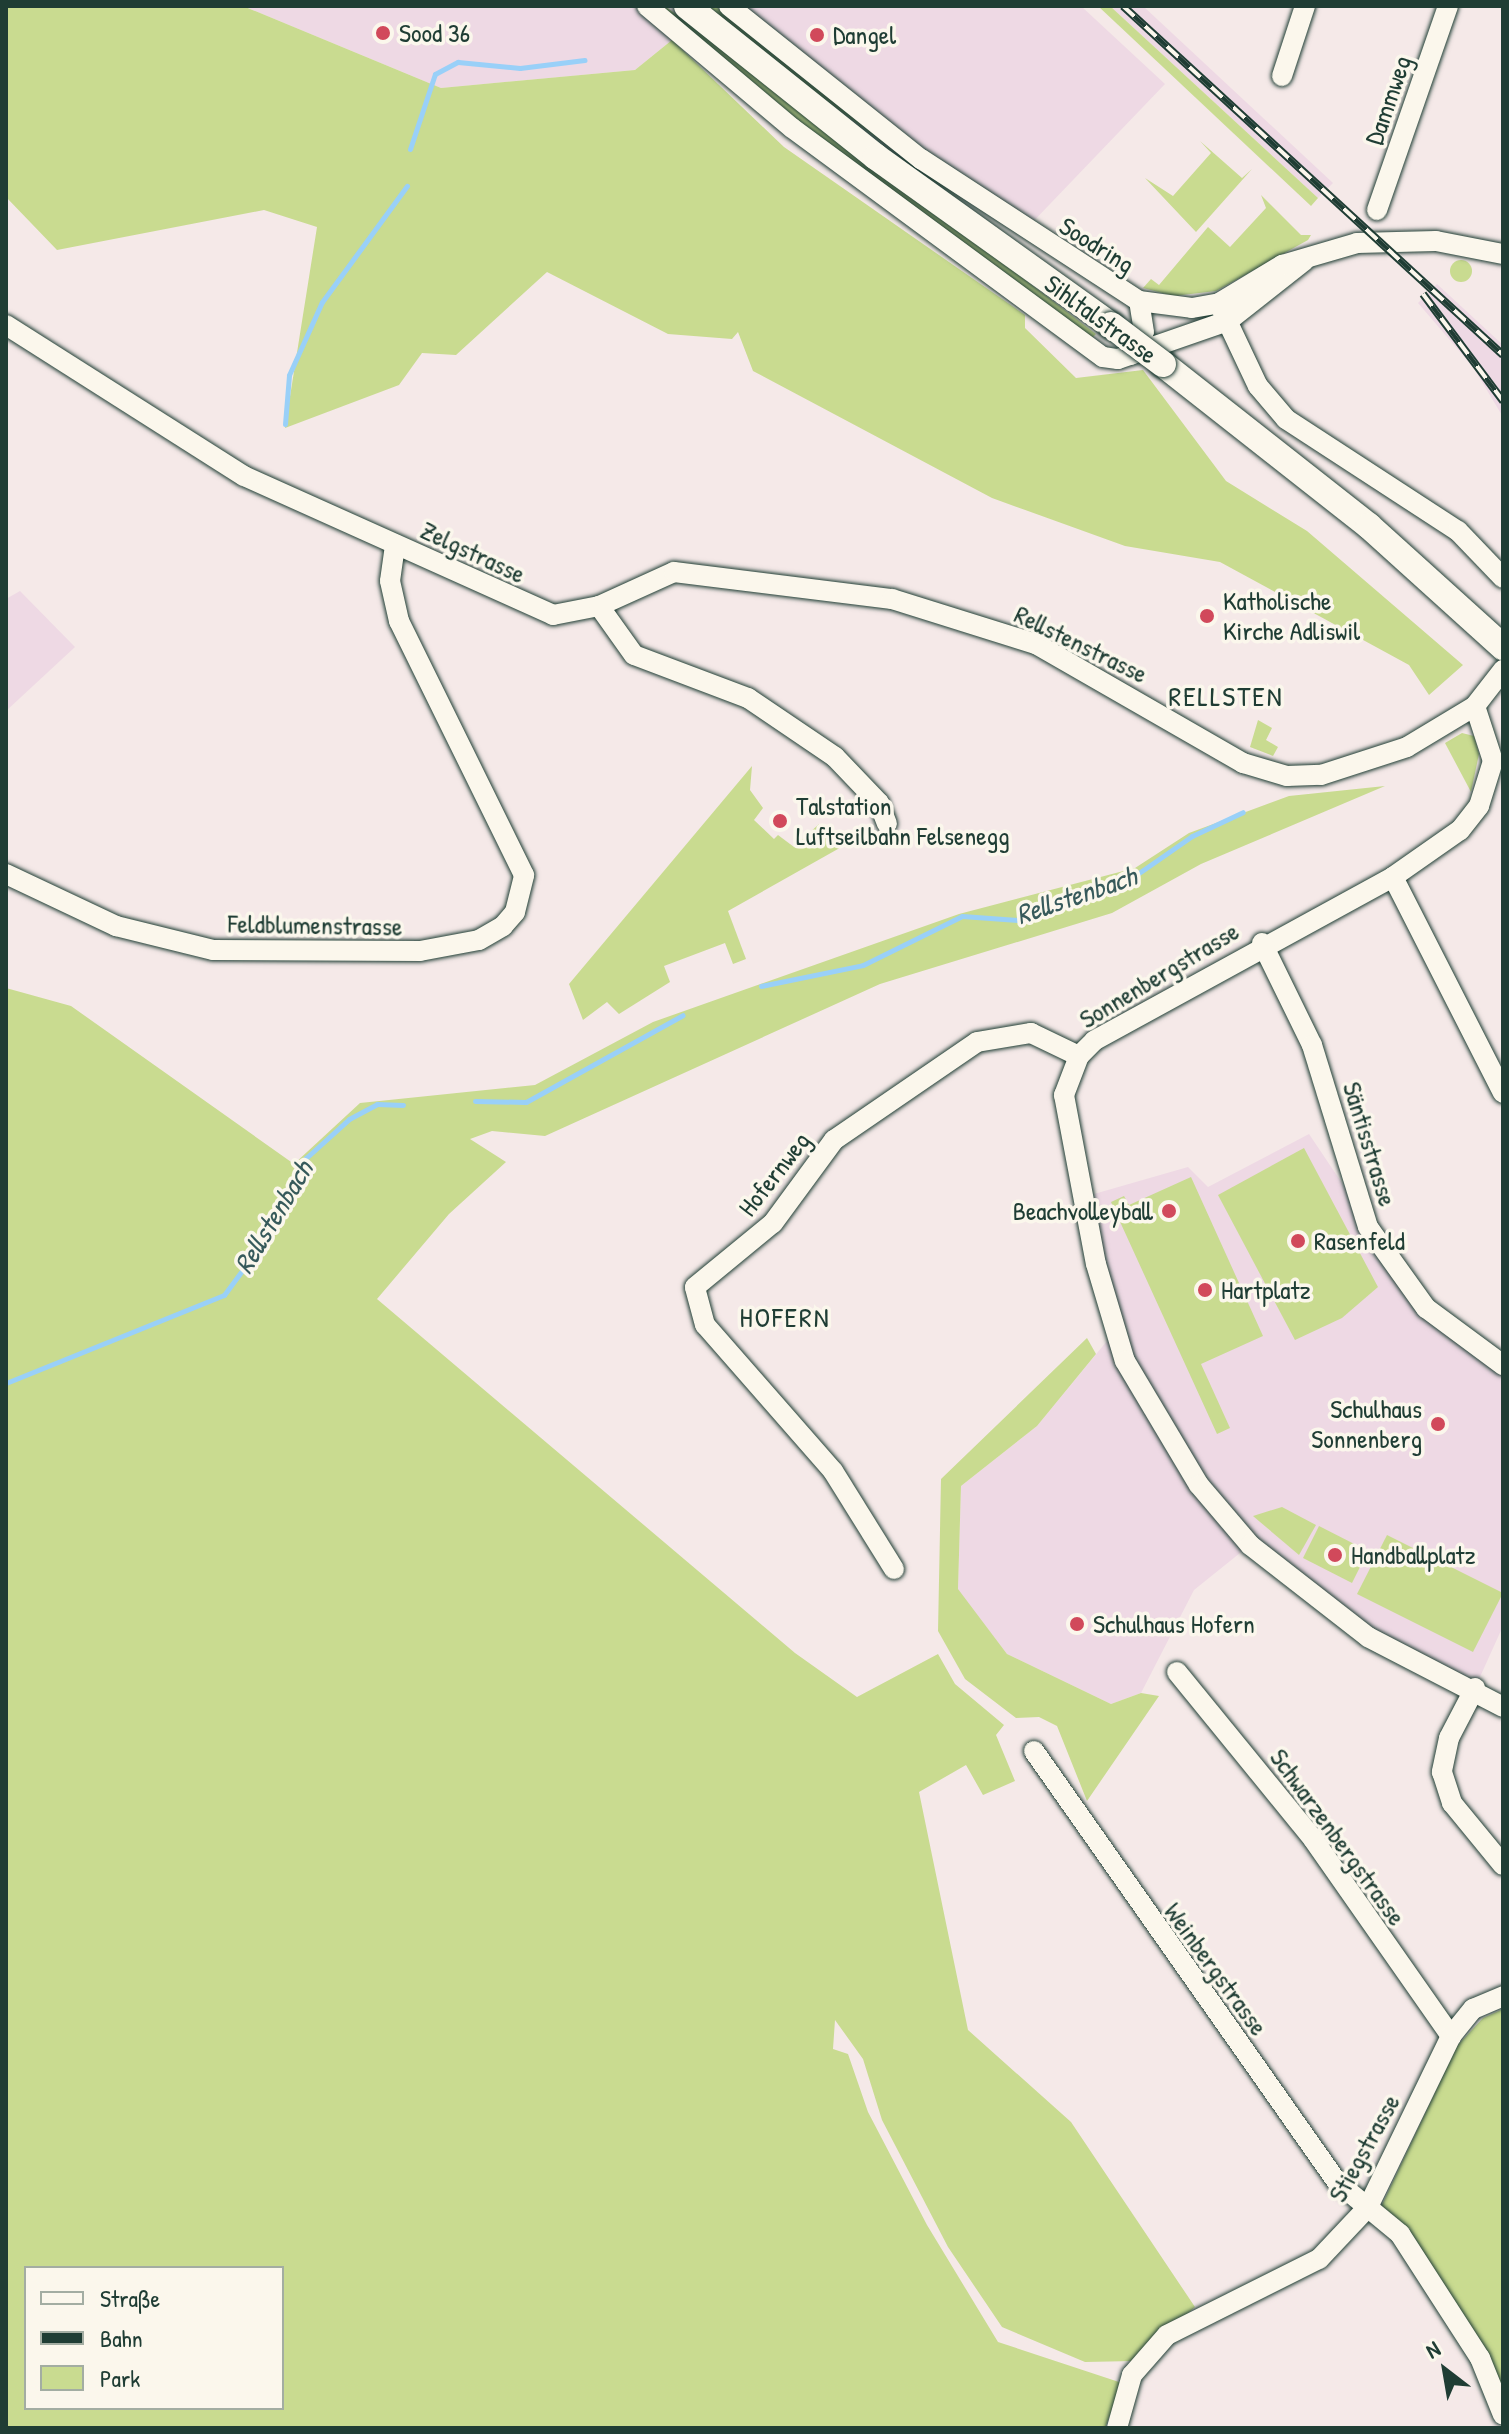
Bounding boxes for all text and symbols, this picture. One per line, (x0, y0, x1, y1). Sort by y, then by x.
place label: Sood 36 (399, 17, 470, 49)
place label: Dangel (833, 19, 896, 51)
marker: Sood 36 (374, 24, 392, 42)
marker: Dangel (808, 26, 826, 44)
street label: Dammweg (1358, 51, 1418, 149)
street label: Soodring (1054, 210, 1140, 280)
street label: Sihltalstrasse (1039, 268, 1163, 370)
street label: Zelgstrasse (416, 514, 530, 590)
place label: Katholische Kirche Adliswil (1223, 585, 1360, 646)
street label: Rellstenstrasse (1009, 598, 1153, 690)
marker: Katholische Kirche Adliswil (1198, 607, 1216, 625)
district label: RELLSTEN (1168, 679, 1284, 713)
place label: Talstation Luftseilbahn Felsenegg (796, 790, 1010, 852)
marker: Talstation Luftseilbahn Felsenegg (771, 812, 789, 830)
water label: Rellstenbach (1011, 859, 1141, 931)
street label: Feldblumenstrasse (227, 908, 403, 942)
street label: Sonnenbergstrasse (1074, 915, 1244, 1035)
street label: Säntisstrasse (1336, 1078, 1404, 1210)
street label: Hofernweg (732, 1126, 816, 1222)
water label: Rellstenbach (226, 1155, 320, 1279)
place label: Beachvolleyball (1013, 1195, 1153, 1227)
marker: Beachvolleyball (1160, 1202, 1178, 1220)
place label: Rasenfeld (1314, 1225, 1405, 1257)
marker: Rasenfeld (1289, 1232, 1307, 1250)
place label: Hartplatz (1221, 1274, 1311, 1306)
marker: Hartplatz (1196, 1281, 1214, 1299)
district label: HOFERN (739, 1300, 831, 1334)
place label: Schulhaus Sonnenberg (1311, 1393, 1422, 1454)
marker: Schulhaus Sonnenberg (1429, 1415, 1447, 1433)
place label: Handballplatz (1351, 1539, 1476, 1571)
marker: Handballplatz (1326, 1546, 1344, 1564)
place label: Schulhaus Hofern (1093, 1608, 1255, 1640)
marker: Schulhaus Hofern (1068, 1615, 1086, 1633)
street label: Schwarzenbergstrasse (1263, 1743, 1413, 1931)
street label: Weinbergstrasse (1158, 1897, 1274, 2041)
street label: Stiegstrasse (1322, 2089, 1406, 2207)
legend (24, 2266, 284, 2410)
text: Straße (100, 2282, 160, 2314)
text: Bahn (100, 2322, 143, 2354)
north arrow (1405, 2330, 1485, 2410)
text: N (1420, 2334, 1445, 2365)
text: Park (100, 2362, 140, 2394)

